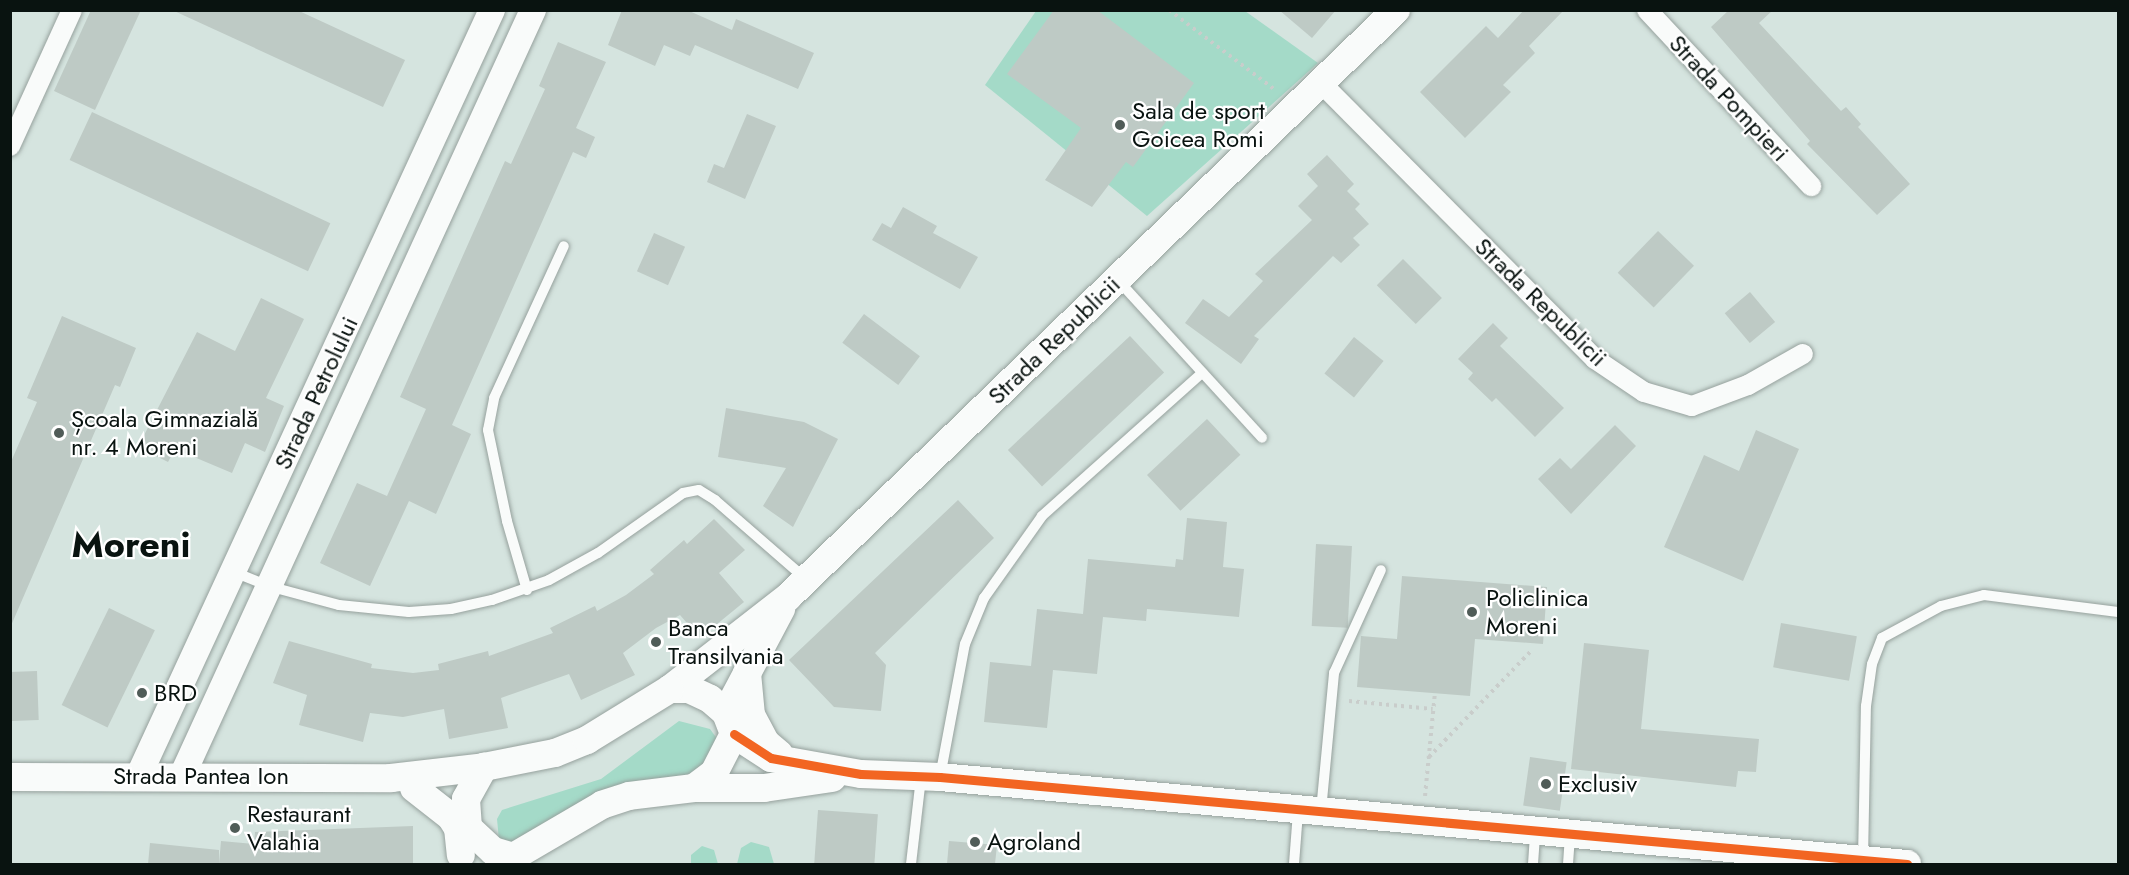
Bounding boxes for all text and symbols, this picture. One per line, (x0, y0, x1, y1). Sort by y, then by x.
street label: Strada Pompieri (1663, 29, 1795, 167)
place label: Sala de sport Goicea Romi (1132, 97, 1265, 153)
marker: Sala de sport Goicea Romi (1113, 118, 1127, 132)
street label: Strada Republicii (1469, 232, 1613, 372)
street label: Strada Republicii (982, 270, 1126, 410)
street label: Strada Petrolului (268, 312, 364, 474)
place label: Școala Gimnazială nr. 4 Moreni (71, 405, 258, 461)
marker: Școala Gimnazială nr. 4 Moreni (52, 426, 66, 440)
district label: Moreni (72, 523, 190, 567)
place label: Policlinica Moreni (1486, 584, 1588, 640)
marker: Policlinica Moreni (1463, 603, 1481, 621)
place label: Banca Transilvania (668, 614, 784, 670)
marker: Banca Transilvania (649, 635, 663, 649)
place label: BRD (154, 679, 197, 707)
marker: BRD (135, 686, 149, 700)
street label: Strada Pantea Ion (113, 762, 289, 790)
place label: Exclusiv (1558, 770, 1637, 798)
marker: Exclusiv (1539, 777, 1553, 791)
place label: Restaurant Valahia (247, 800, 351, 856)
marker: Restaurant Valahia (228, 821, 242, 835)
place label: Agroland (987, 828, 1081, 856)
marker: Agroland (968, 835, 982, 849)

